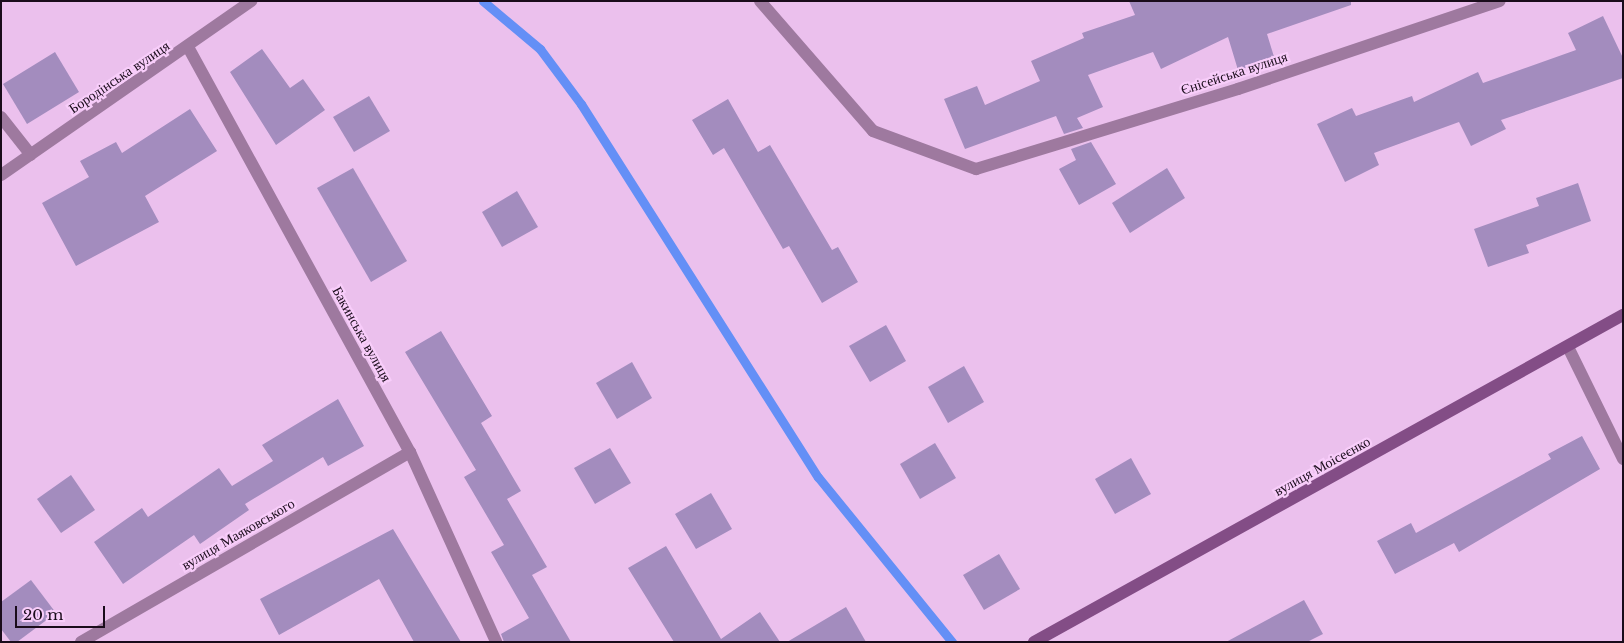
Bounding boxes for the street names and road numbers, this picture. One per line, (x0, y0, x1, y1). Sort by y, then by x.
street label: Бородінська вулиця (66, 37, 172, 117)
street label: Єнісейська вулиця (1179, 48, 1289, 98)
street label: Бакинська вулиця (329, 283, 395, 385)
street label: вулиця Моісеєнко (1271, 433, 1373, 499)
street label: вулиця Маяковського (178, 495, 298, 573)

